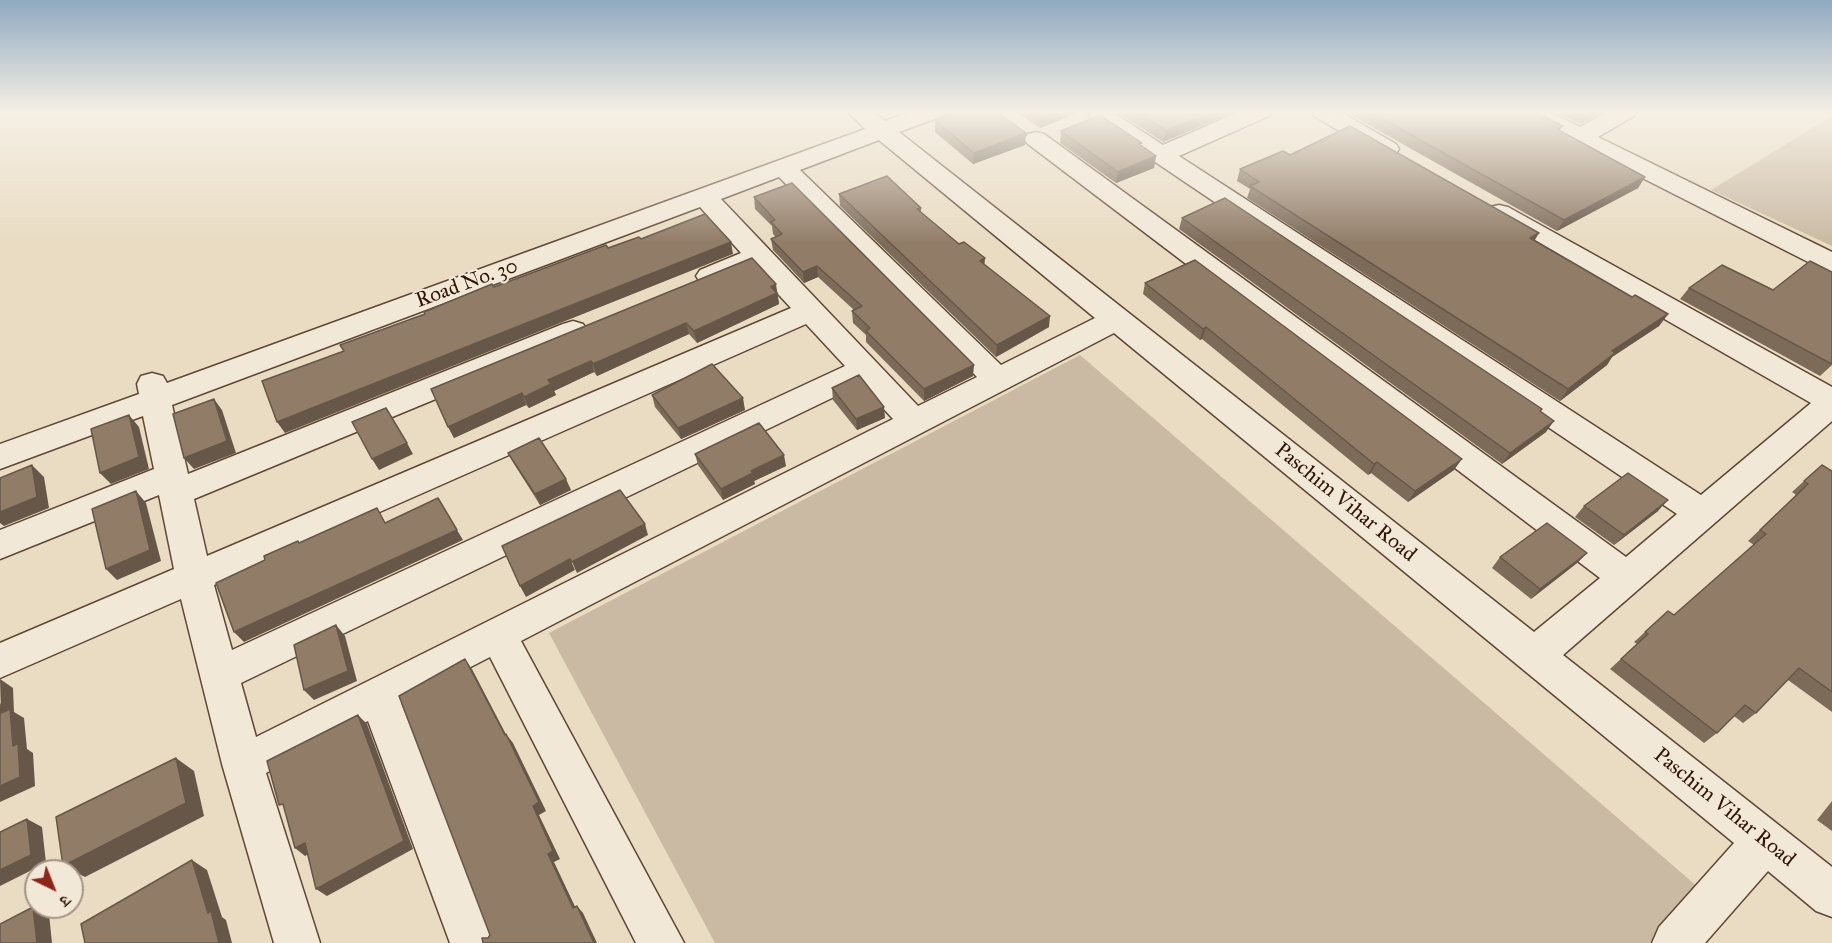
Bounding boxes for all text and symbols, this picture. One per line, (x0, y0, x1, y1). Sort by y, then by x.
street label: Road No. 30 (412, 254, 522, 314)
street label: Paschim Vihar Road (1269, 438, 1421, 568)
street label: Paschim Vihar Road (1648, 743, 1800, 873)
north arrow (24, 859, 84, 919)
text: उ (56, 891, 75, 911)

